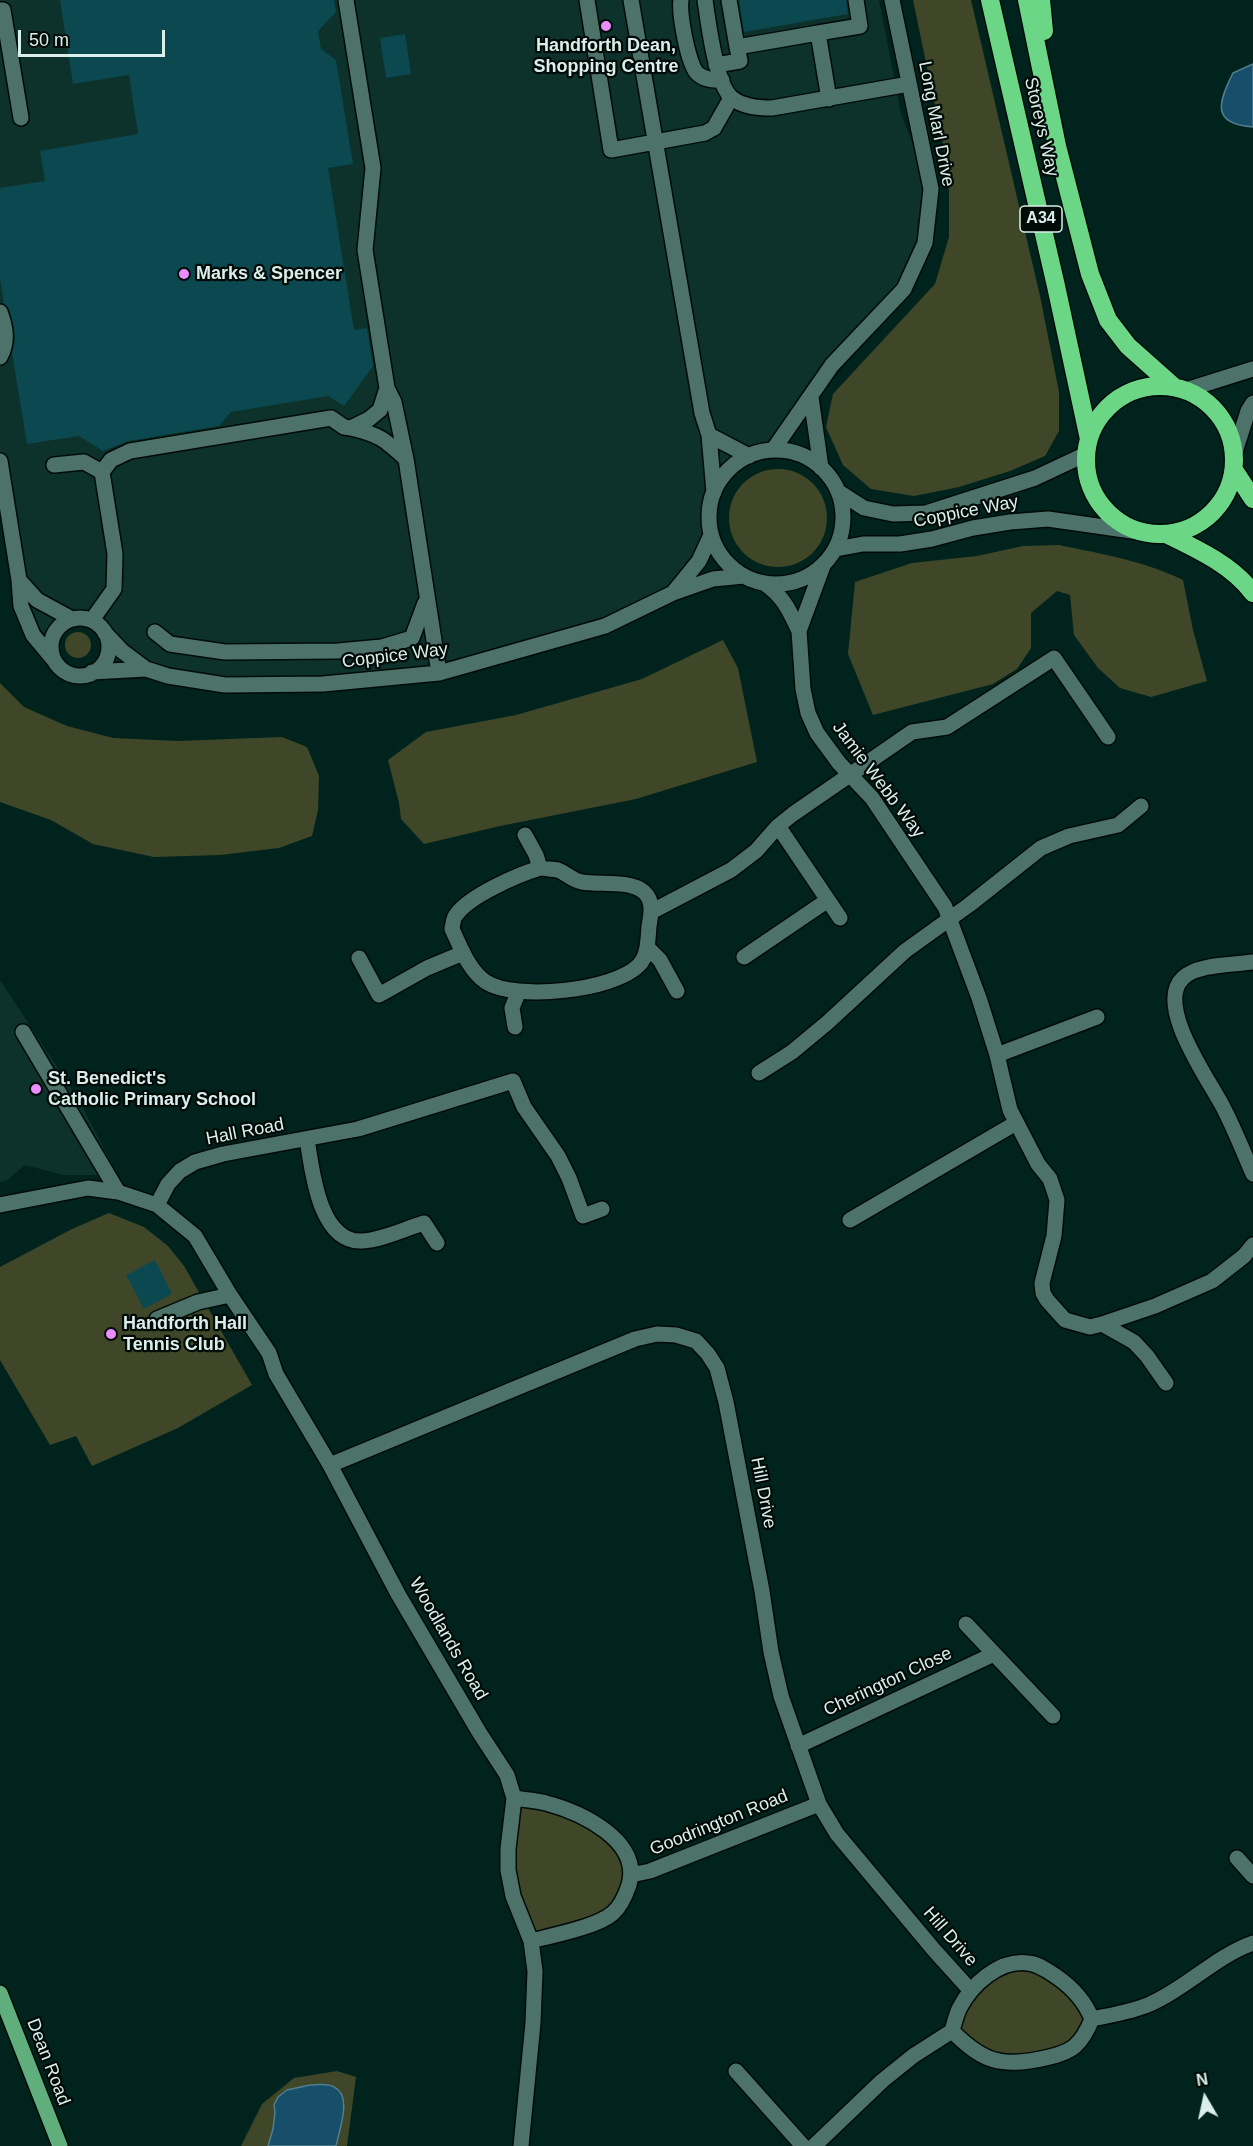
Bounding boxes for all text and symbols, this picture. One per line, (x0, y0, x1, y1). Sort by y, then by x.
scale bar (21, 18, 168, 56)
marker: Handforth Dean, Shopping Centre (599, 19, 613, 33)
text: 50 m (29, 30, 69, 50)
place label: Handforth Dean, Shopping Centre (534, 35, 678, 78)
street label: Long Marl Drive (913, 60, 959, 188)
street label: Storeys Way (1019, 75, 1063, 179)
road number: A34 (1020, 206, 1062, 232)
place label: Marks & Spencer (196, 263, 342, 285)
marker: Marks & Spencer (177, 267, 191, 281)
street label: Coppice Way (912, 491, 1020, 533)
street label: Coppice Way (341, 639, 449, 673)
street label: Jamie Webb Way (827, 718, 929, 842)
place label: St. Benedict's Catholic Primary School (48, 1068, 256, 1110)
marker: St. Benedict's Catholic Primary School (29, 1082, 43, 1096)
street label: Hall Road (204, 1114, 286, 1150)
place label: Handforth Hall Tennis Club (123, 1313, 247, 1356)
marker: Handforth Hall Tennis Club (104, 1327, 118, 1341)
street label: Hill Drive (746, 1456, 780, 1530)
street label: Woodlands Road (404, 1574, 492, 1704)
street label: Cherington Close (820, 1643, 956, 1721)
street label: Goodrington Road (647, 1785, 791, 1861)
street label: Hill Drive (918, 1903, 982, 1971)
street label: Dean Road (22, 2016, 74, 2108)
north arrow (1175, 2068, 1235, 2128)
text: N (1195, 2070, 1209, 2089)

